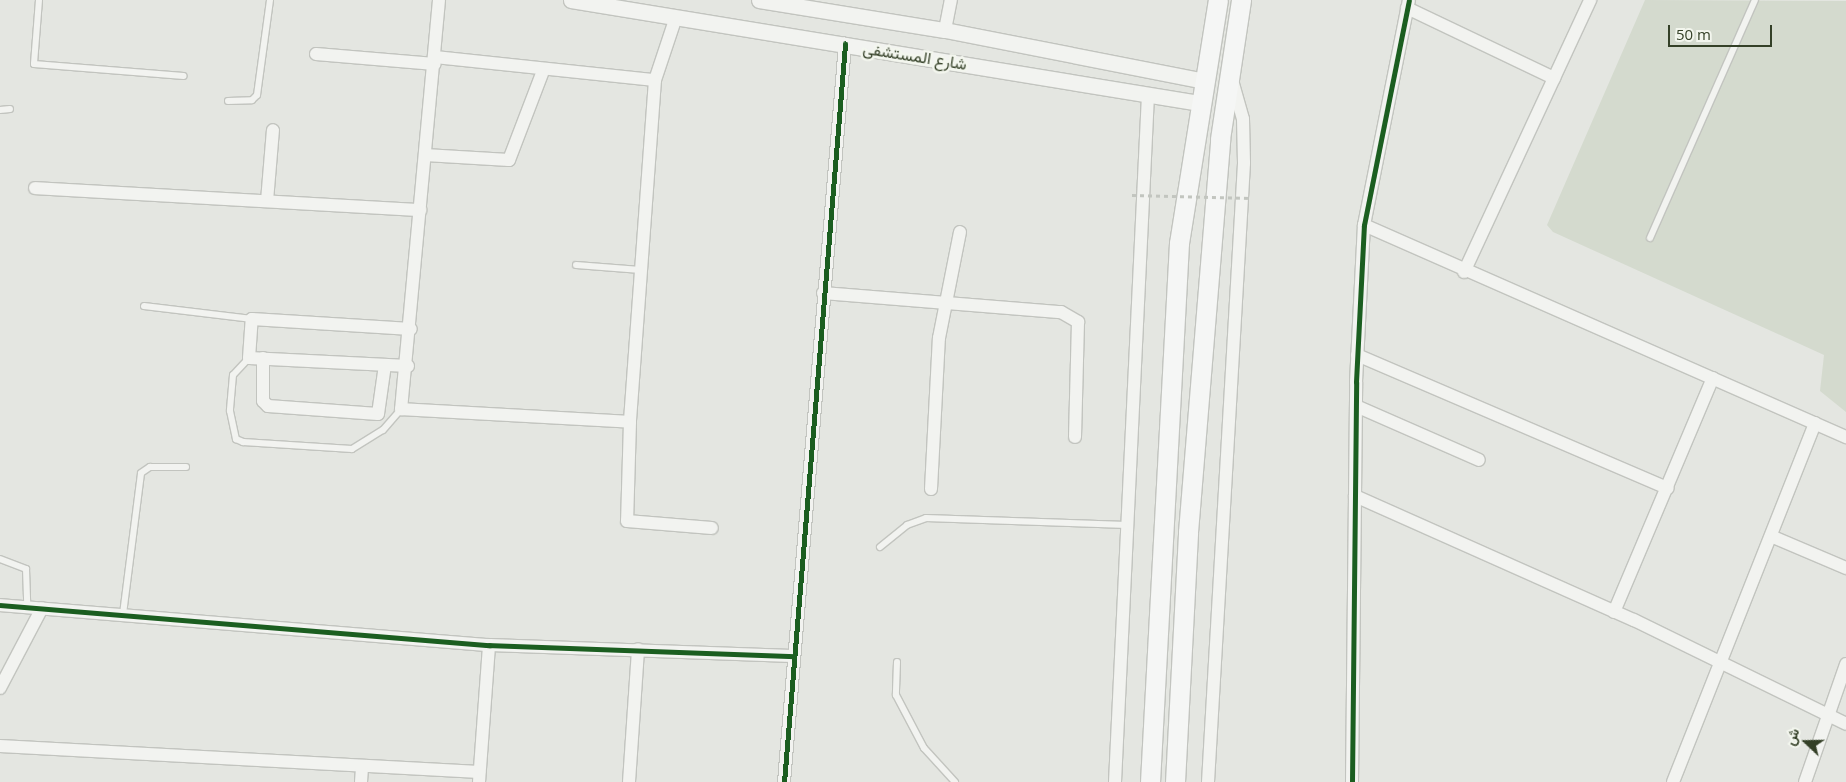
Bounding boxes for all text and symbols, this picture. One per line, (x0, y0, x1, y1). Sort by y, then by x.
scale bar (1671, 15, 1775, 47)
text: 50 m (1676, 24, 1711, 44)
street label: شارع المستشفى (862, 38, 968, 74)
north arrow (1781, 717, 1831, 767)
text: ش (1780, 725, 1803, 748)

